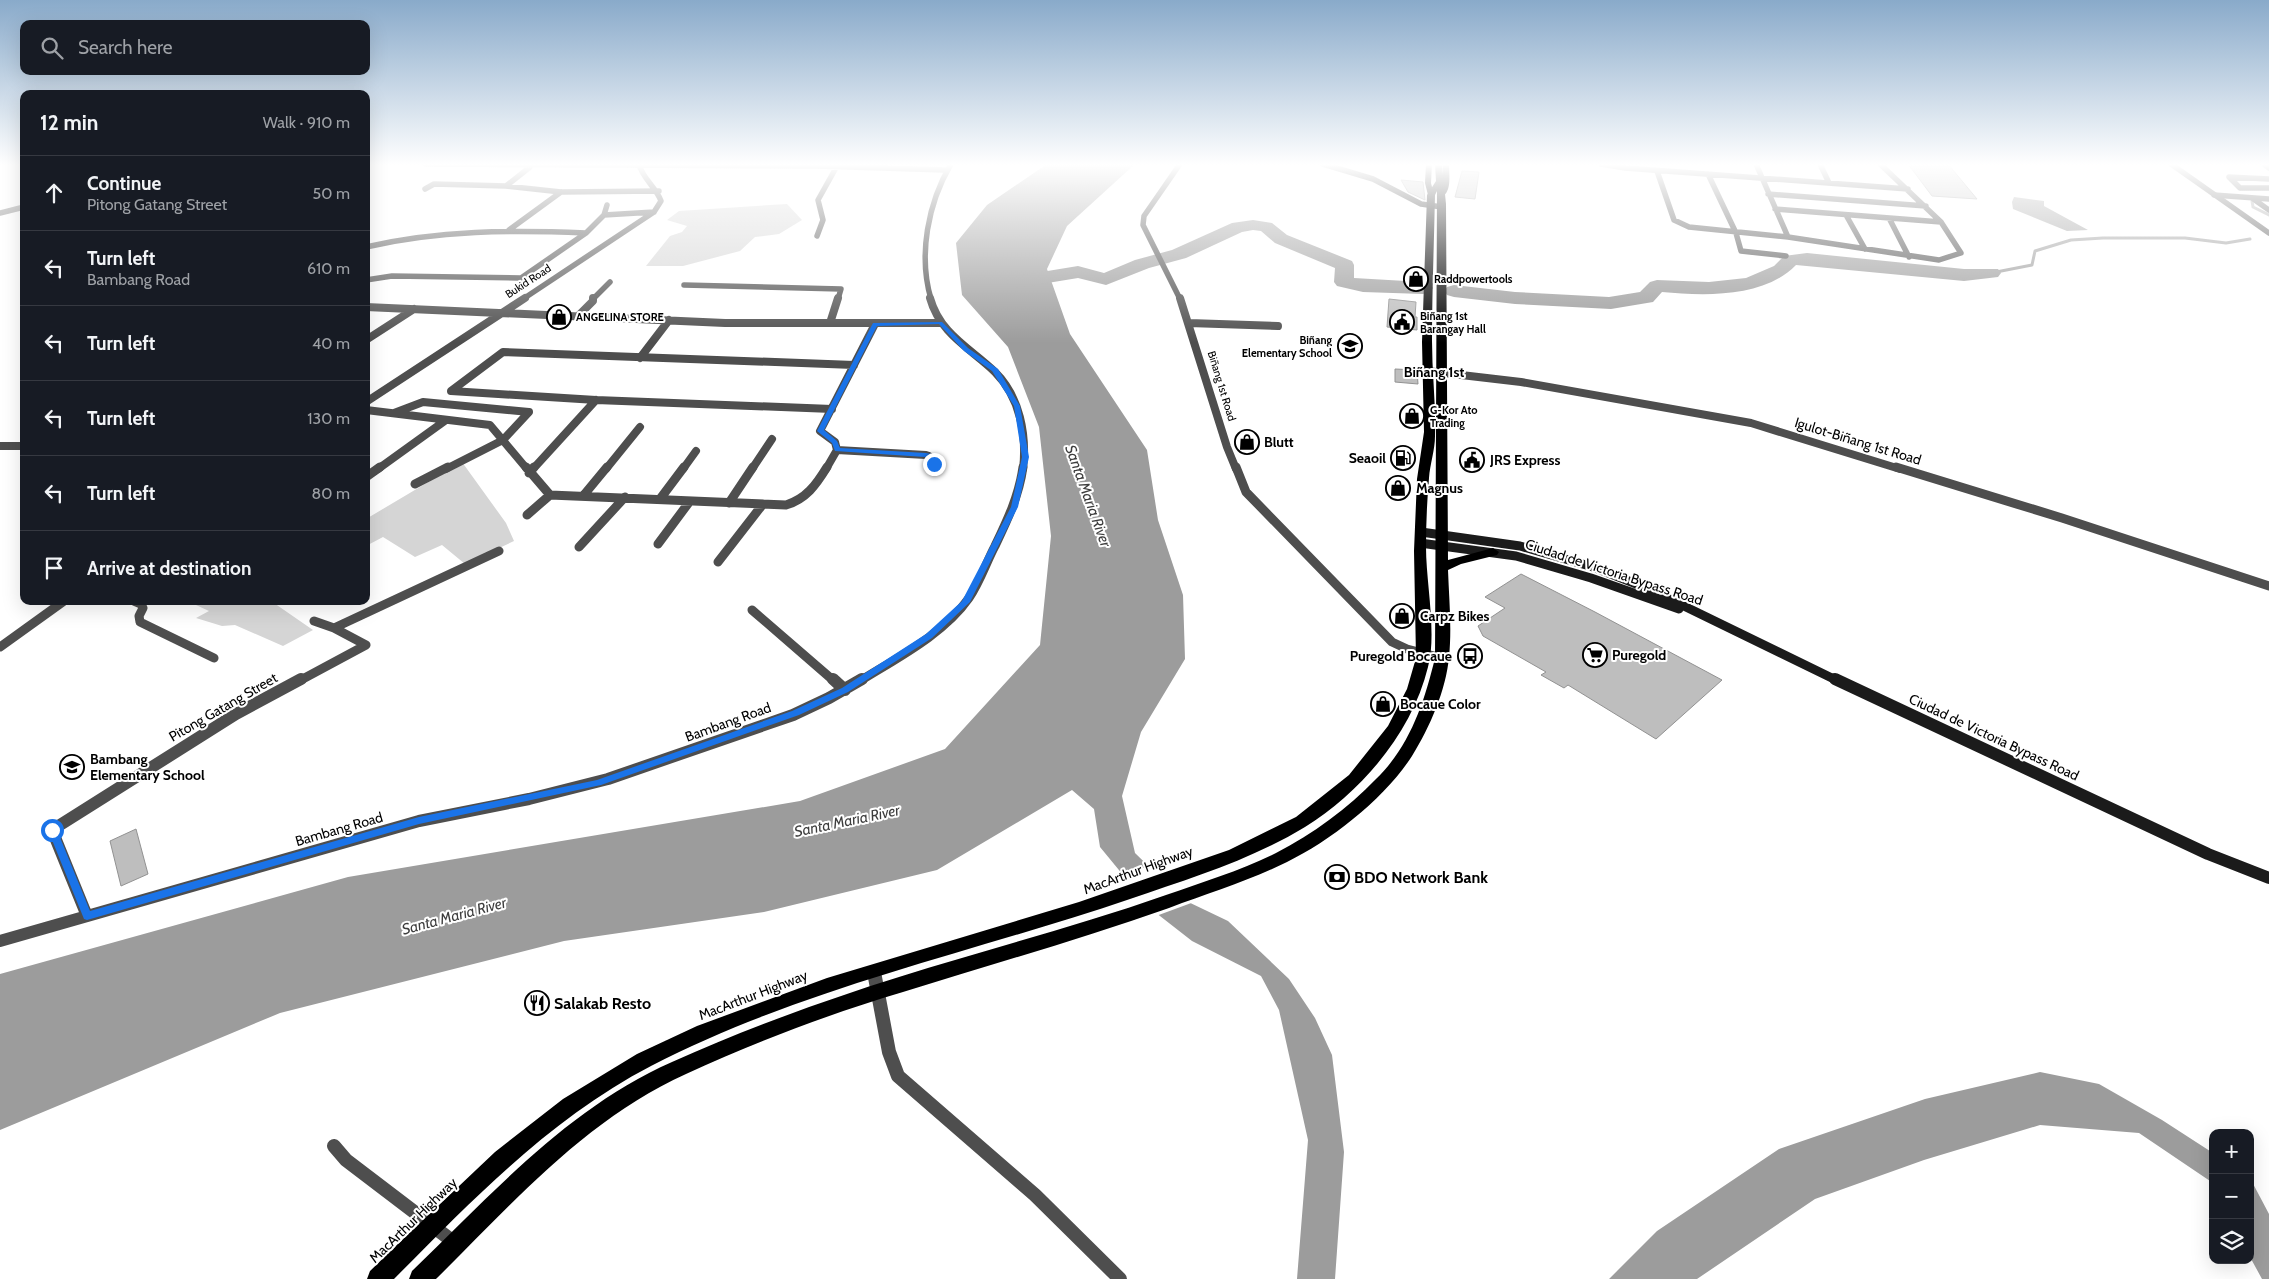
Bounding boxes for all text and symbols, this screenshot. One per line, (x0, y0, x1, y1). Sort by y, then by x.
search box (20, 20, 370, 75)
icon: search (38, 34, 66, 62)
text: Search here (78, 36, 172, 59)
text: 12 min (40, 110, 98, 135)
text: Walk · 910 m (263, 113, 350, 132)
text: Continue (87, 172, 161, 195)
icon: ahead (40, 179, 68, 207)
text: 50 m (313, 184, 350, 203)
text: Pitong Gatang Street (87, 195, 227, 214)
text: Turn left (87, 247, 155, 270)
icon: left (40, 254, 68, 282)
text: 610 m (307, 259, 350, 278)
street label: Bukid Road (502, 261, 554, 301)
shop icon: Raddpowertools (1403, 266, 1429, 292)
text: Bambang Road (87, 270, 190, 289)
place label: Raddpowertools (1434, 272, 1513, 286)
shop icon: ANGELINA STORE (546, 304, 572, 330)
public building icon: Biñang 1st Barangay Hall (1389, 309, 1415, 335)
place label: Biñang 1st Barangay Hall (1420, 309, 1486, 336)
place label: ANGELINA STORE (576, 310, 664, 324)
icon: left (40, 329, 68, 357)
text: Turn left (87, 332, 155, 355)
place label: Biñang Elementary School (1242, 333, 1332, 360)
school or university icon: Biñang Elementary School (1337, 333, 1363, 359)
text: 40 m (312, 334, 350, 353)
street label: Biñang 1st Road (1205, 349, 1239, 423)
district label: Biñang 1st (1404, 363, 1464, 381)
shop icon: G-Kor Ato Trading (1399, 403, 1425, 429)
place label: G-Kor Ato Trading (1430, 403, 1477, 430)
icon: left (40, 404, 68, 432)
text: Turn left (87, 407, 155, 430)
text: 130 m (307, 409, 350, 428)
street label: Igulot-Biñang 1st Road (1792, 413, 1924, 469)
shop icon: Blutt (1234, 429, 1260, 455)
place label: Blutt (1264, 433, 1294, 451)
water label: Santa Maria River (1061, 442, 1115, 551)
fuel station icon: Seaoil (1390, 445, 1416, 471)
public building icon: JRS Express (1459, 447, 1485, 473)
place label: Seaoil (1349, 449, 1386, 467)
place label: JRS Express (1489, 451, 1560, 469)
route end (923, 453, 946, 476)
shop icon: Magnus (1385, 475, 1411, 501)
icon: left (40, 479, 68, 507)
place label: Magnus (1416, 479, 1463, 497)
text: Turn left (87, 482, 155, 505)
text: 80 m (312, 484, 350, 503)
street label: Ciudad de Victoria Bypass Road (1523, 535, 1705, 609)
icon: arrive (40, 554, 68, 582)
text: Arrive at destination (87, 557, 251, 580)
shop icon: Carpz Bikes (1389, 603, 1415, 629)
place label: Carpz Bikes (1420, 607, 1490, 625)
supermarket icon: Puregold (1582, 642, 1608, 668)
bus stop icon: Puregold Bocaue (1457, 643, 1483, 669)
place label: Puregold (1612, 646, 1666, 664)
place label: Puregold Bocaue (1350, 647, 1452, 665)
street label: Pitong Gatang Street (165, 668, 281, 745)
street label: Ciudad de Victoria Bypass Road (1906, 690, 2082, 784)
shop icon: Bocaue Color (1370, 691, 1396, 717)
place label: Bocaue Color (1400, 695, 1481, 713)
street label: Bambang Road (683, 698, 773, 746)
place label: Bambang Elementary School (90, 750, 205, 784)
school or university icon: Bambang Elementary School (59, 754, 85, 780)
water label: Santa Maria River (793, 801, 903, 841)
street label: Bambang Road (293, 808, 385, 850)
route start (41, 819, 64, 842)
street label: MacArthur Highway (1081, 842, 1195, 898)
bank icon: BDO Network Bank (1324, 864, 1350, 890)
place label: BDO Network Bank (1354, 868, 1488, 887)
water label: Santa Maria River (400, 893, 510, 939)
street label: MacArthur Highway (696, 966, 810, 1024)
restaurant icon: Salakab Resto (524, 990, 550, 1016)
place label: Salakab Resto (554, 994, 651, 1013)
map controls (2209, 1129, 2254, 1264)
button: + (2209, 1129, 2254, 1174)
street label: MacArthur Highway (365, 1173, 461, 1267)
button: − (2209, 1174, 2254, 1219)
button: layers (2209, 1219, 2254, 1264)

